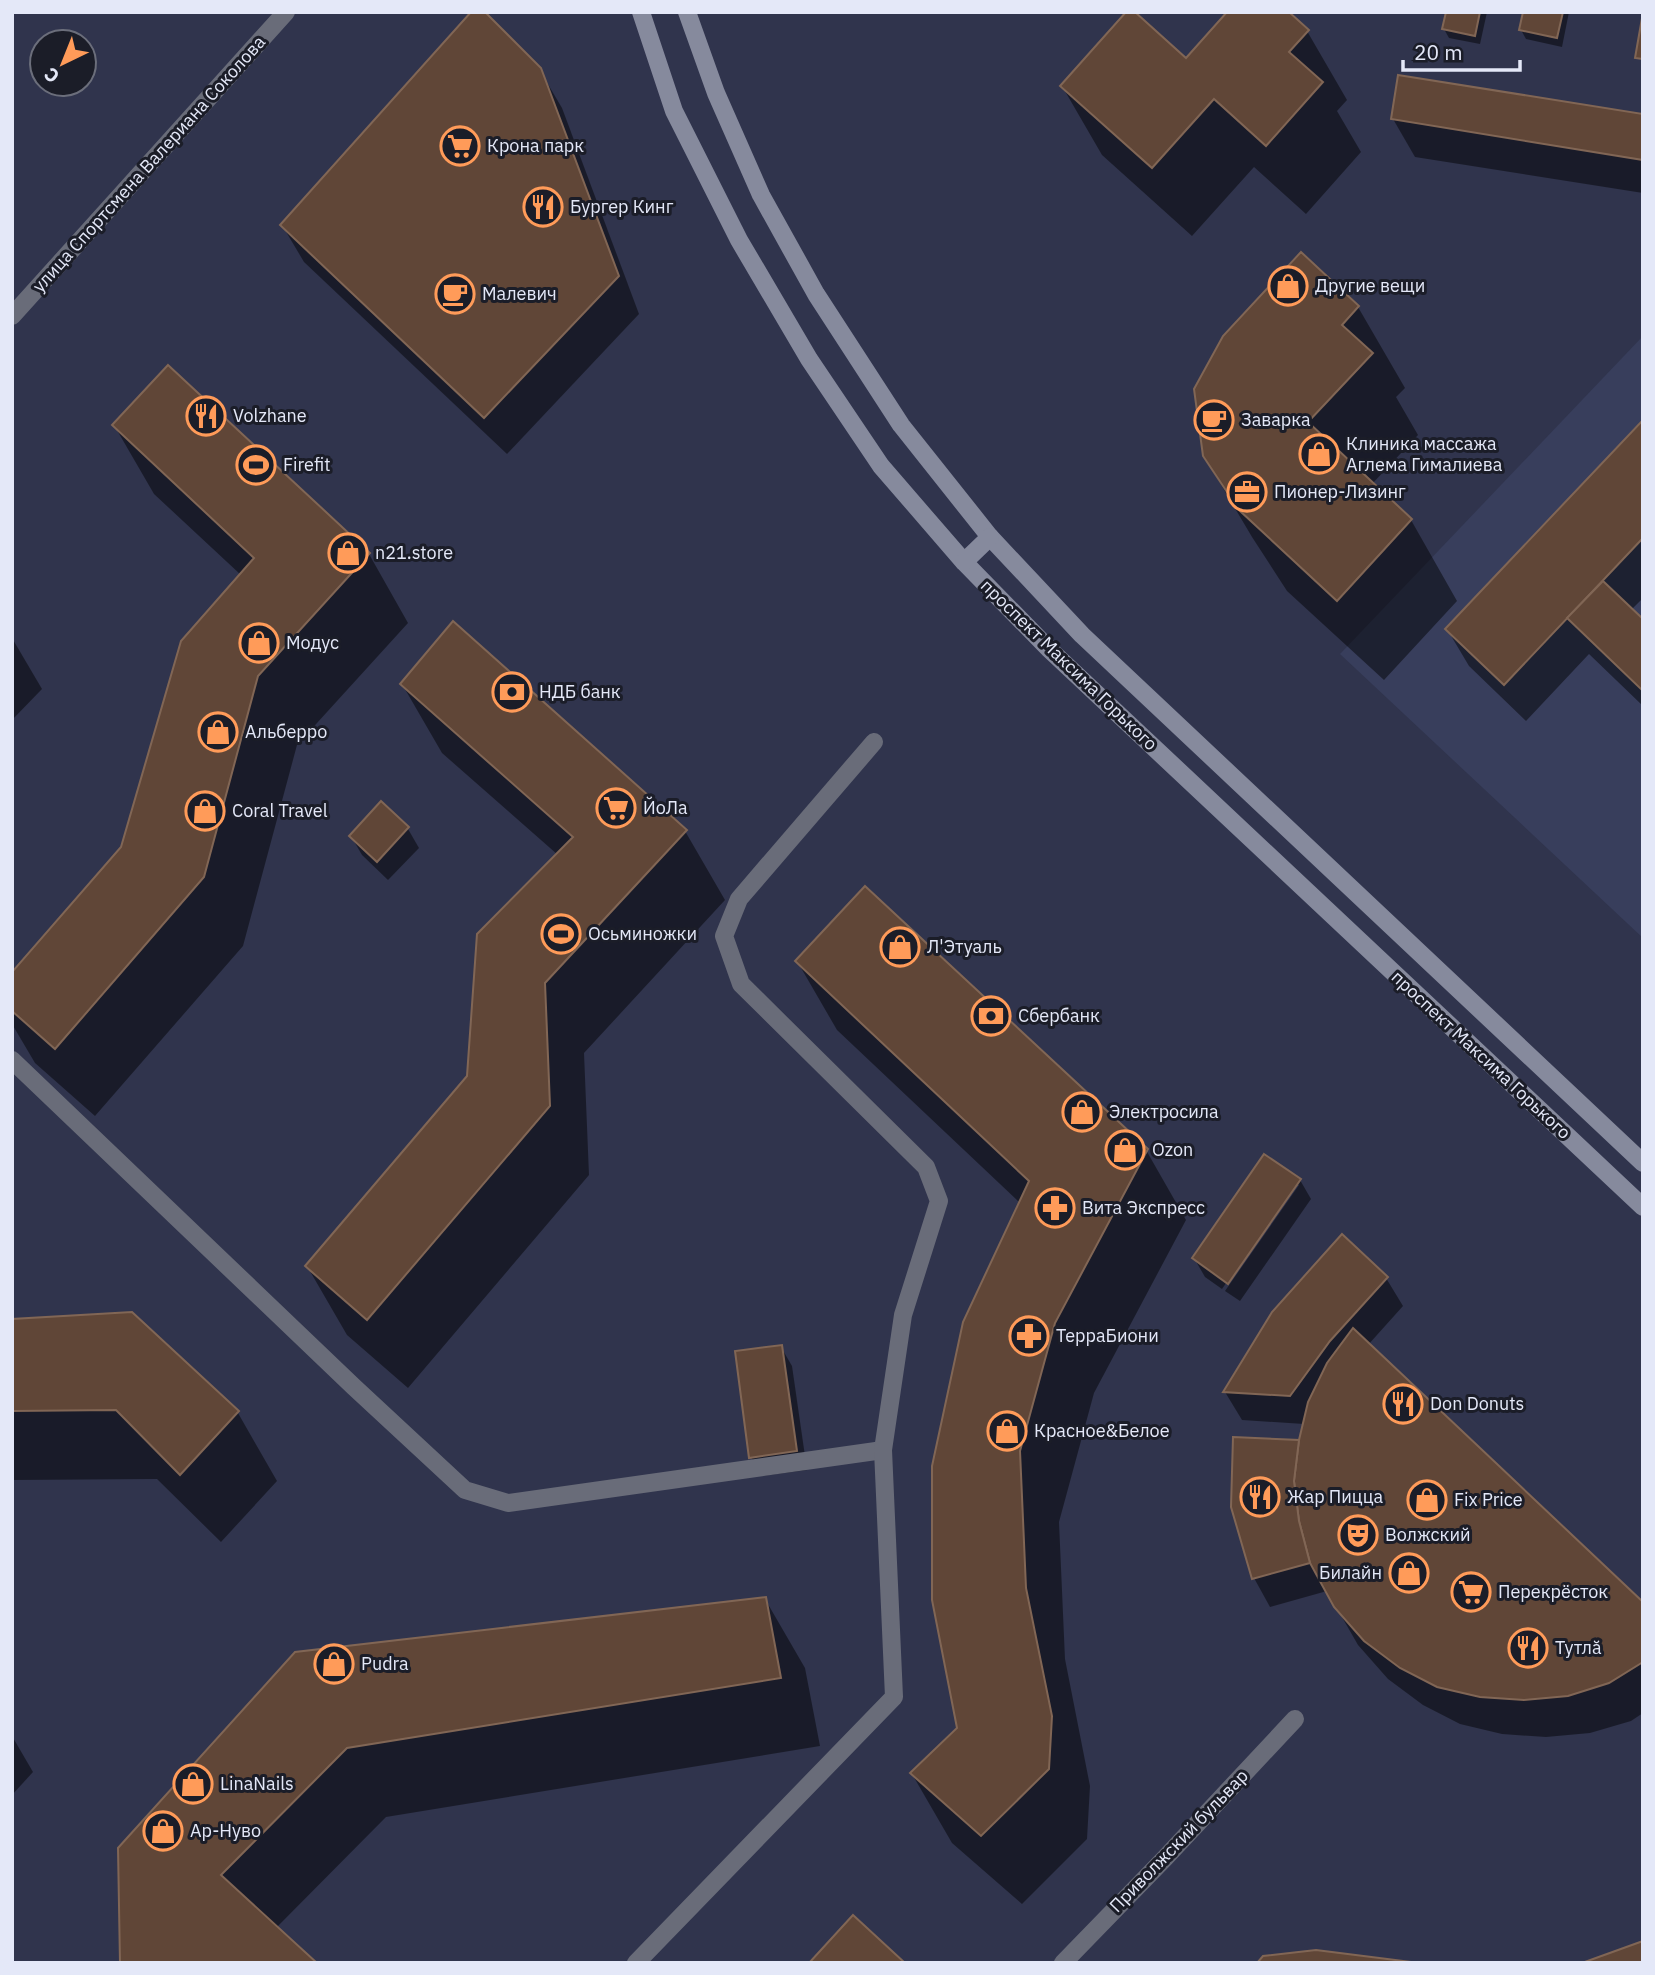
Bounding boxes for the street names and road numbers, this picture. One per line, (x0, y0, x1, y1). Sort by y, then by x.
street label: улица Спортсмена Валериана Соколова (28, 31, 270, 297)
street label: проспект Максима Горького (976, 574, 1163, 755)
street label: проспект Максима Горького (1387, 965, 1576, 1144)
street label: Приволжский бульвар (1104, 1764, 1253, 1917)

